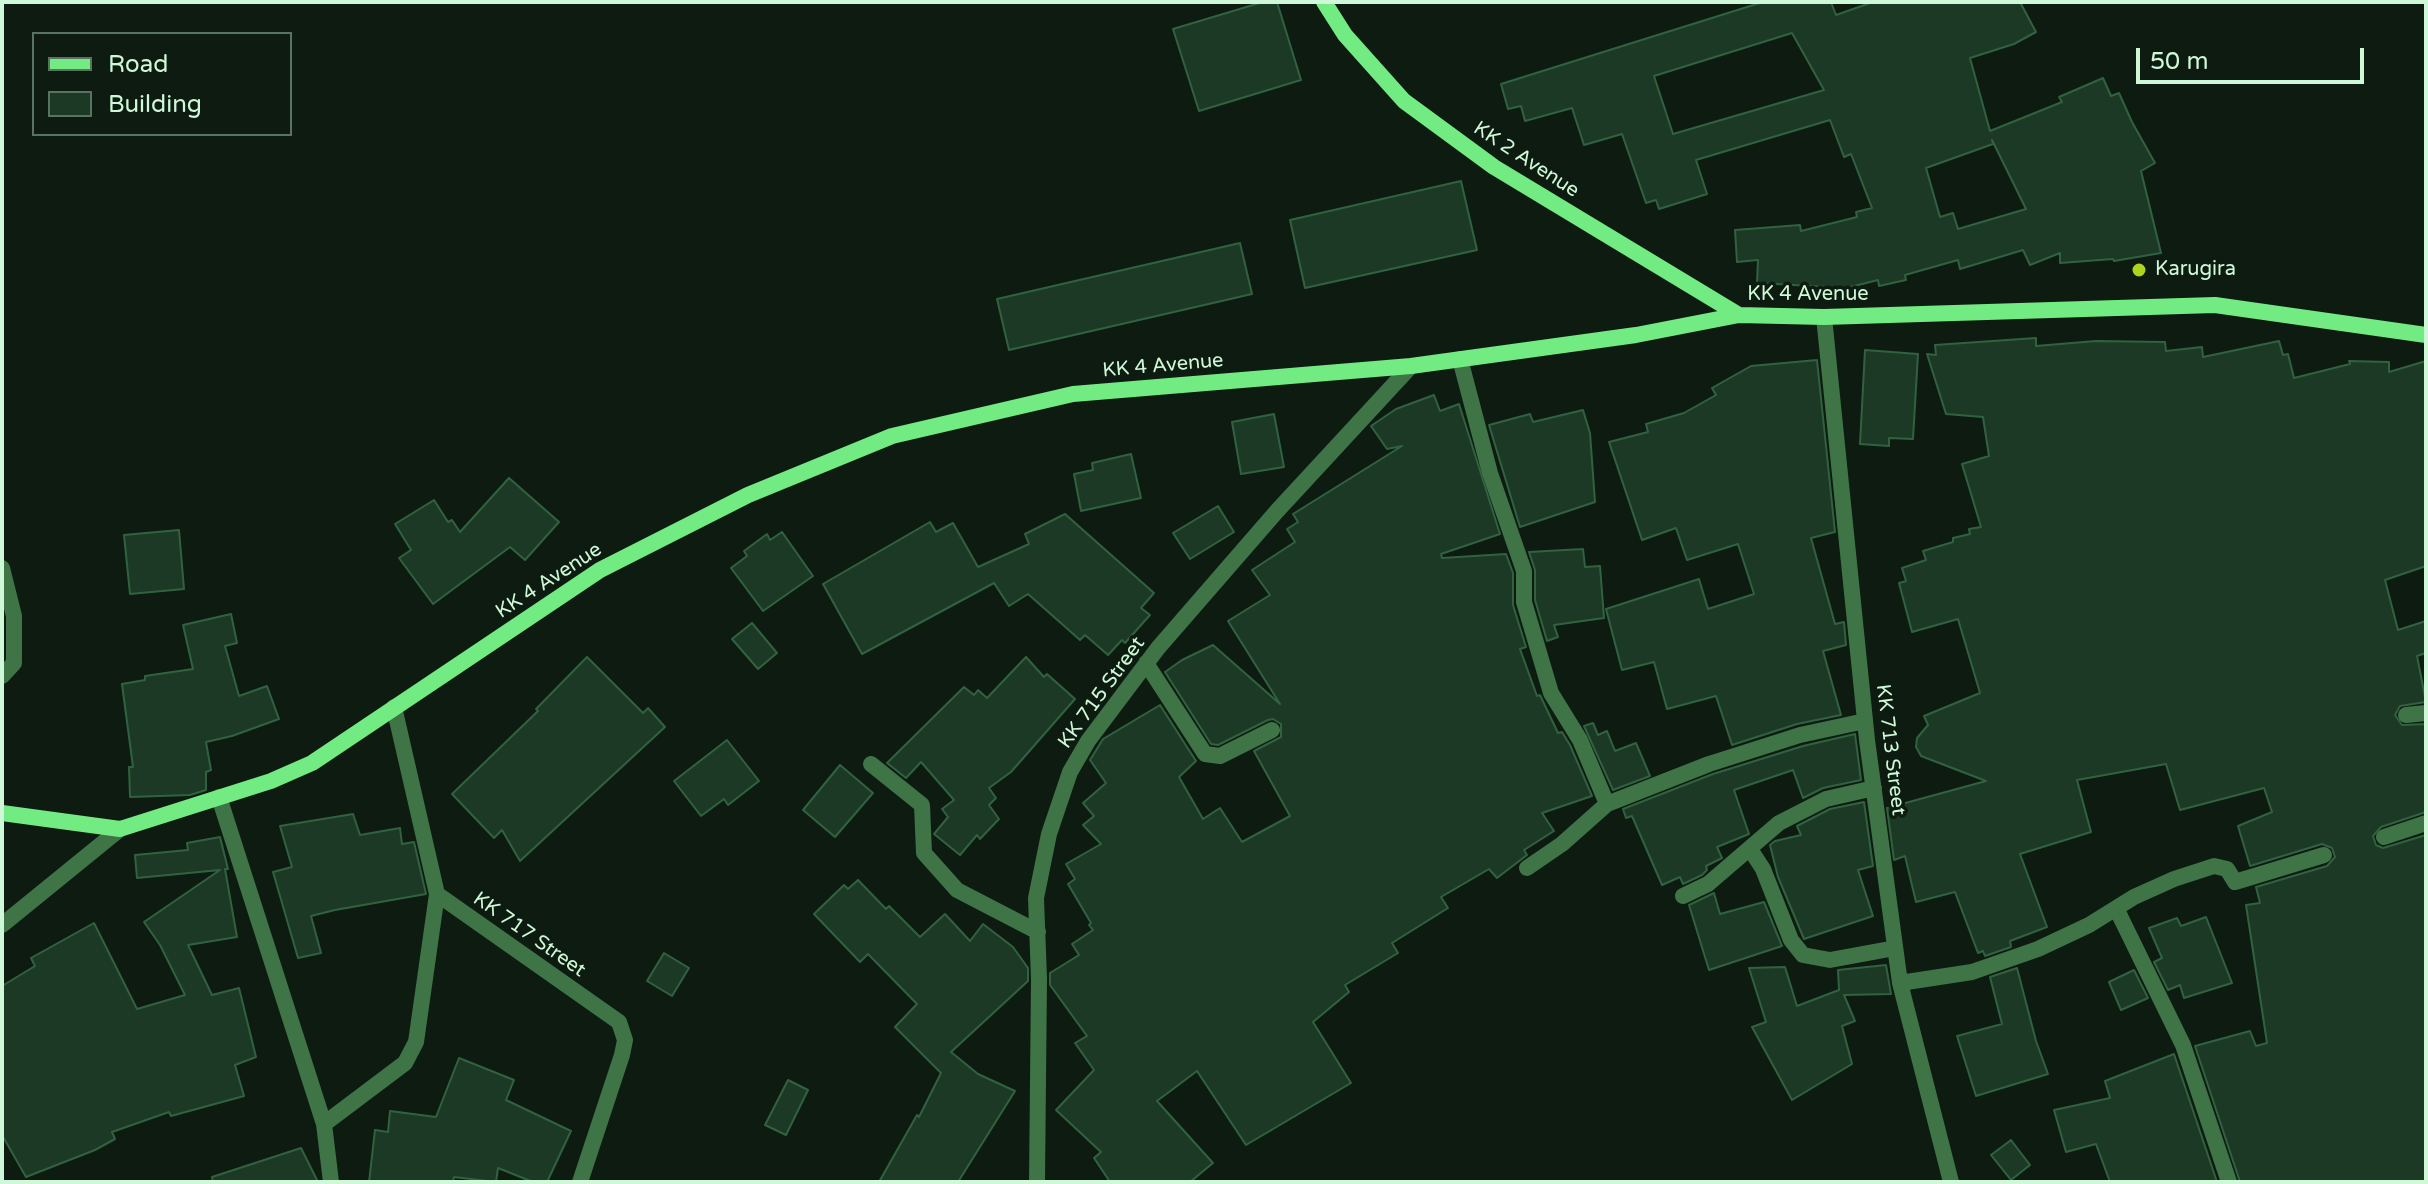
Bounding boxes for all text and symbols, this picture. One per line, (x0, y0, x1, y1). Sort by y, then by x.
legend (32, 32, 292, 136)
scale bar (2140, 32, 2368, 82)
text: 50 m (2150, 47, 2208, 76)
text: Road (108, 50, 168, 79)
text: Building (108, 90, 202, 119)
street label: KK 2 Avenue (1469, 117, 1583, 203)
place label: Karugira (2155, 258, 2236, 282)
marker: Karugira (2130, 261, 2148, 279)
street label: KK 4 Avenue (1747, 283, 1869, 307)
street label: KK 4 Avenue (1102, 349, 1224, 383)
street label: KK 4 Avenue (492, 538, 606, 624)
street label: KK 715 Street (1053, 633, 1151, 753)
street label: KK 713 Street (1870, 683, 1910, 817)
street label: KK 717 Street (468, 887, 590, 983)

